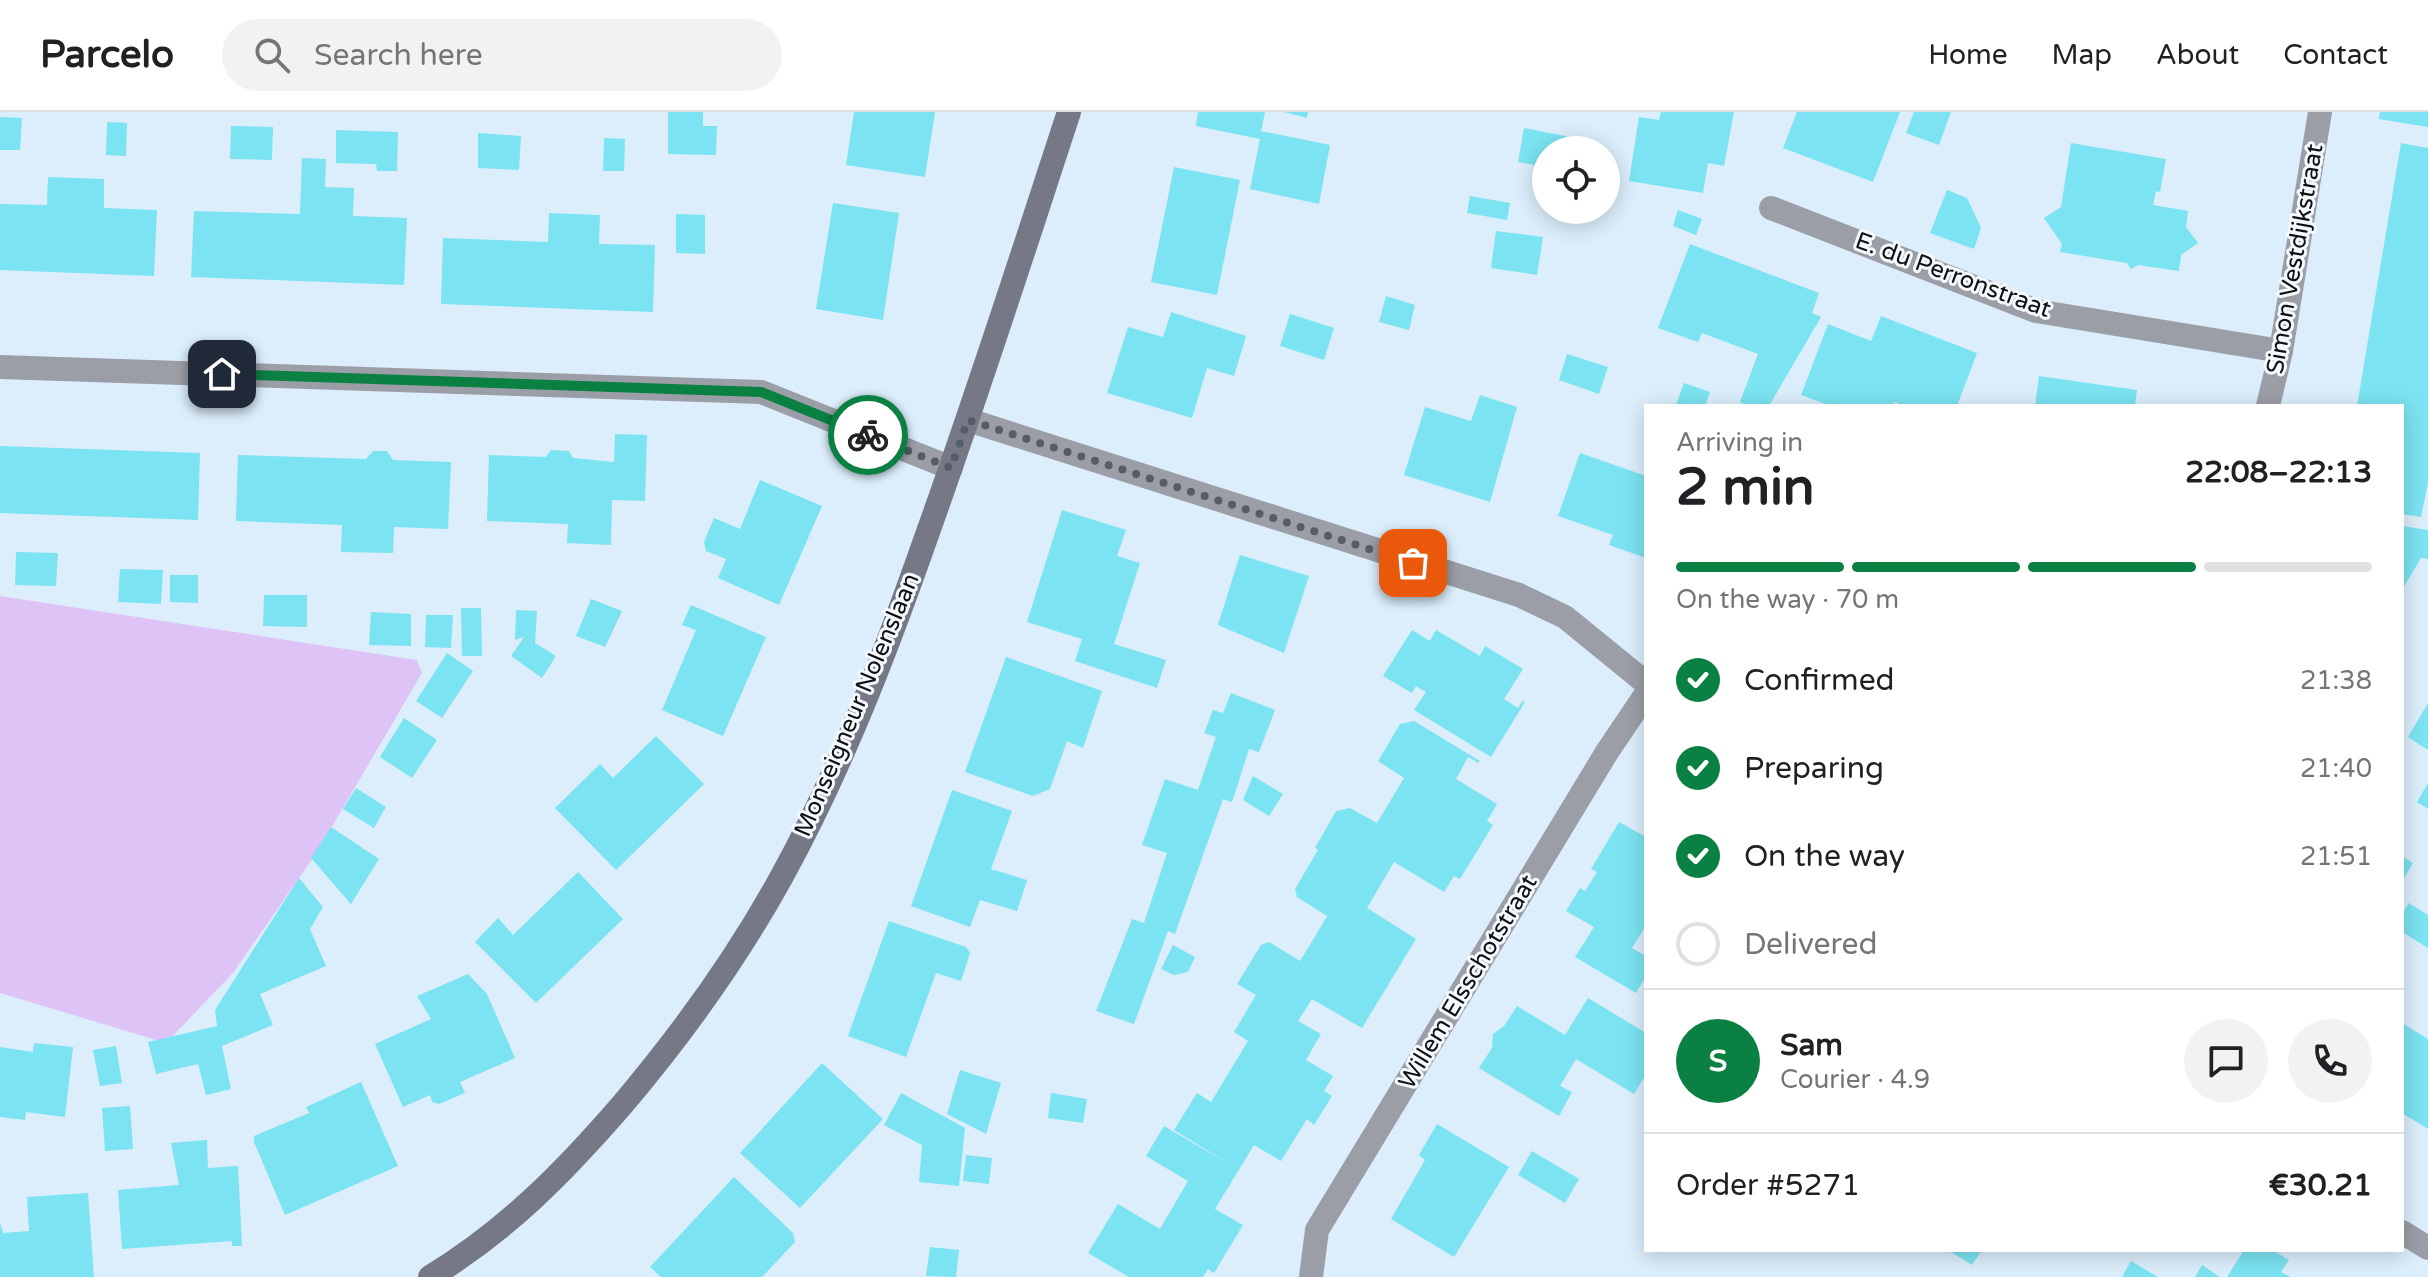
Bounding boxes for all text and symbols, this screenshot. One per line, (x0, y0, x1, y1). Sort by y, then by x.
search box (222, 19, 782, 91)
text: Parcelo (40, 32, 174, 78)
icon: search (250, 33, 294, 77)
text: Search here (314, 37, 483, 74)
text: Home (1928, 38, 2008, 72)
text: Map (2052, 38, 2112, 72)
text: About (2156, 38, 2239, 72)
text: Contact (2283, 38, 2388, 72)
map controls (1532, 136, 1620, 224)
button: locate (1532, 136, 1620, 224)
street label: Simon Vestdijkstraat (2260, 142, 2330, 376)
street label: E. du Perronstraat (1851, 226, 2055, 324)
pin (188, 340, 256, 408)
icon: home (200, 352, 244, 396)
courier (828, 395, 908, 475)
icon: bike (846, 413, 890, 457)
text: Arriving in (1676, 427, 1803, 458)
text: 22:08–22:13 (2185, 454, 2372, 491)
text: 2 min (1676, 456, 1815, 519)
pin (1379, 529, 1447, 597)
icon: bag (1391, 541, 1435, 585)
street label: Monseigneur Nolenslaan (788, 569, 926, 841)
text: On the way · 70 m (1676, 584, 1899, 615)
icon: check (1676, 658, 1720, 702)
text: Confirmed (1744, 662, 1895, 699)
text: 21:38 (2300, 665, 2372, 696)
icon: check (1676, 746, 1720, 790)
text: Preparing (1744, 750, 1884, 787)
text: 21:40 (2300, 753, 2372, 784)
icon: check (1676, 834, 1720, 878)
text: On the way (1744, 838, 1905, 875)
text: 21:51 (2300, 841, 2372, 872)
street label: Willem Elsschotstraat (1393, 870, 1543, 1094)
text: Delivered (1744, 926, 1878, 963)
button: chat (2184, 1019, 2268, 1103)
button: phone (2288, 1019, 2372, 1103)
text: Sam (1780, 1027, 1843, 1064)
text: S (1709, 1043, 1727, 1080)
text: Courier · 4.9 (1780, 1064, 1930, 1095)
text: Order #5271 (1676, 1167, 1860, 1204)
text: €30.21 (2268, 1167, 2372, 1204)

